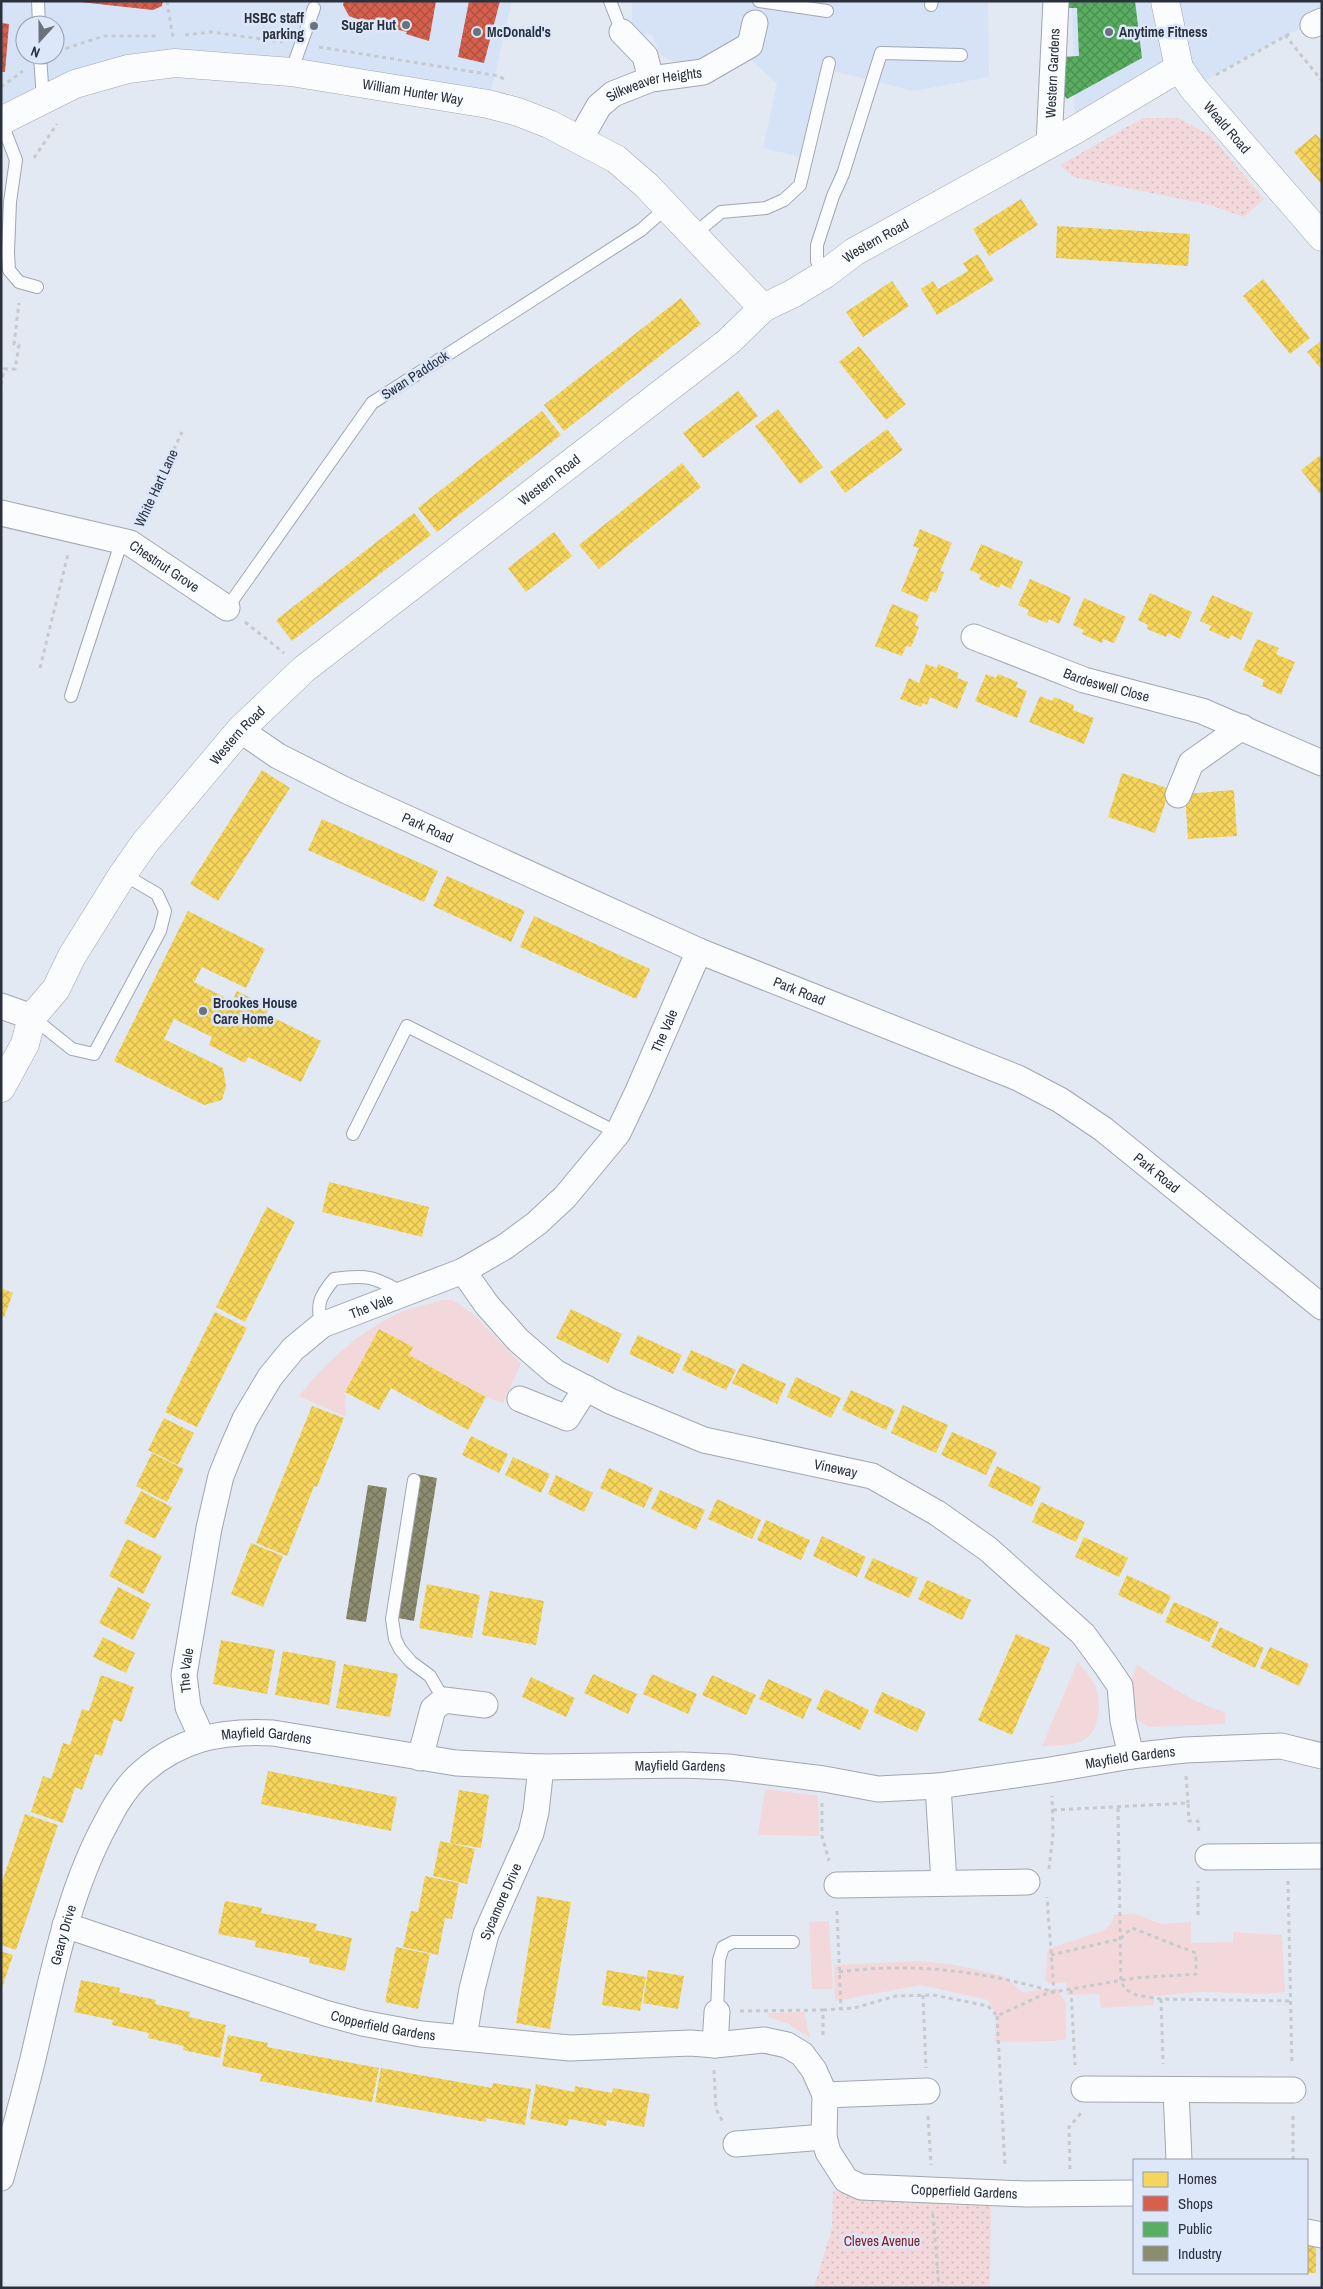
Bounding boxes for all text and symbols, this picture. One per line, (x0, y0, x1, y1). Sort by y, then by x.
place label: HSBC staff parking (244, 9, 304, 43)
north arrow (15, 15, 65, 65)
place label: Sugar Hut (341, 16, 396, 34)
marker: Sugar Hut (400, 19, 412, 31)
marker: HSBC staff parking (308, 20, 320, 32)
place label: McDonald's (487, 23, 551, 41)
place label: Anytime Fitness (1119, 23, 1208, 41)
marker: McDonald's (471, 26, 483, 38)
marker: Anytime Fitness (1103, 26, 1115, 38)
street label: Western Gardens (1041, 28, 1064, 118)
text: N (28, 42, 42, 62)
street label: Silkweaver Heights (602, 63, 703, 105)
street label: William Hunter Way (361, 75, 465, 109)
street label: Weald Road (1200, 98, 1255, 157)
street label: Western Road (839, 215, 912, 267)
street label: Swan Paddock (378, 346, 452, 403)
street label: White Hart Lane (130, 446, 182, 530)
street label: Western Road (515, 450, 584, 509)
street label: Chestnut Grove (126, 536, 203, 596)
street label: Bardeswell Close (1061, 664, 1151, 706)
street label: Western Road (206, 702, 269, 768)
street label: Park Road (399, 808, 456, 847)
street label: Park Road (771, 973, 828, 1009)
place label: Brookes House Care Home (213, 994, 297, 1028)
marker: Brookes House Care Home (197, 1005, 209, 1017)
street label: The Vale (647, 1007, 681, 1055)
street label: Park Road (1130, 1149, 1184, 1197)
street label: The Vale (347, 1290, 395, 1323)
street label: Vineway (812, 1455, 859, 1482)
street label: The Vale (175, 1647, 197, 1694)
street label: Mayfield Gardens (220, 1723, 313, 1748)
street label: Mayfield Gardens (1084, 1742, 1176, 1773)
street label: Mayfield Gardens (635, 1756, 726, 1776)
street label: Sycamore Drive (476, 1860, 525, 1942)
street label: Geary Drive (46, 1902, 80, 1967)
street label: Copperfield Gardens (329, 2006, 437, 2044)
legend (1133, 2159, 1308, 2274)
text: Homes (1178, 2168, 1217, 2189)
street label: Copperfield Gardens (911, 2180, 1018, 2203)
text: Shops (1178, 2193, 1213, 2214)
text: Public (1178, 2218, 1212, 2239)
park label: Cleves Avenue (844, 2232, 920, 2250)
text: Industry (1178, 2243, 1223, 2264)

